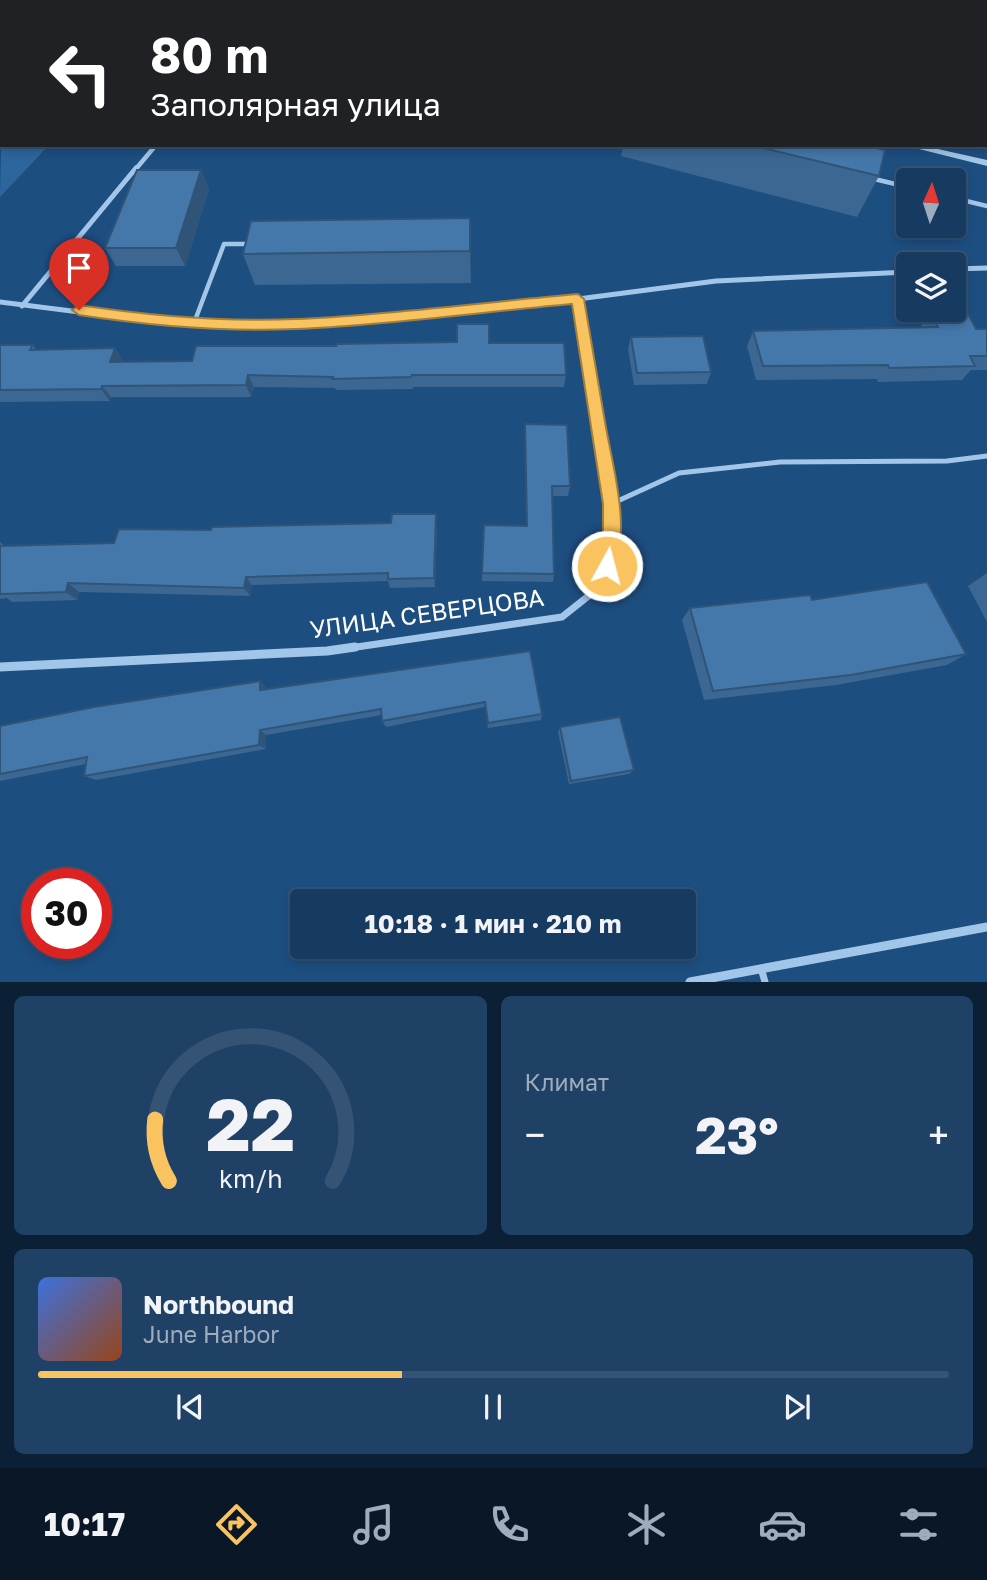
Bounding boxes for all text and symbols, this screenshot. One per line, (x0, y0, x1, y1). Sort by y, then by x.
text: 80 m (150, 25, 268, 84)
icon: left (35, 28, 126, 119)
text: Заполярная улица (150, 85, 441, 123)
north arrow (896, 168, 966, 238)
map controls (896, 168, 966, 322)
pin (49, 238, 109, 310)
icon: arrive (60, 249, 98, 287)
button: layers (896, 252, 966, 322)
position arrow (570, 529, 644, 603)
street label: УЛИЦА СЕВЕРЦОВА (308, 582, 546, 643)
speed limit sign: 30 (21, 868, 112, 959)
text: 10:18 · 1 мин · 210 m (364, 908, 622, 939)
text: Климат (525, 1068, 609, 1096)
text: 22 (206, 1081, 295, 1168)
text: 23° (695, 1103, 779, 1165)
text: − (525, 1112, 545, 1157)
text: + (928, 1112, 949, 1157)
text: km/h (218, 1163, 282, 1194)
text: Northbound (143, 1289, 294, 1320)
text: June Harbor (143, 1320, 279, 1348)
icon: previous (171, 1388, 209, 1426)
icon: pause (474, 1388, 512, 1426)
icon: next (778, 1388, 816, 1426)
icon: directions (212, 1500, 261, 1549)
icon: music (349, 1500, 398, 1549)
icon: phone (485, 1500, 534, 1549)
icon: climate (622, 1500, 671, 1549)
icon: car (758, 1500, 807, 1549)
icon: filters (894, 1500, 943, 1549)
text: 10:17 (44, 1505, 125, 1543)

